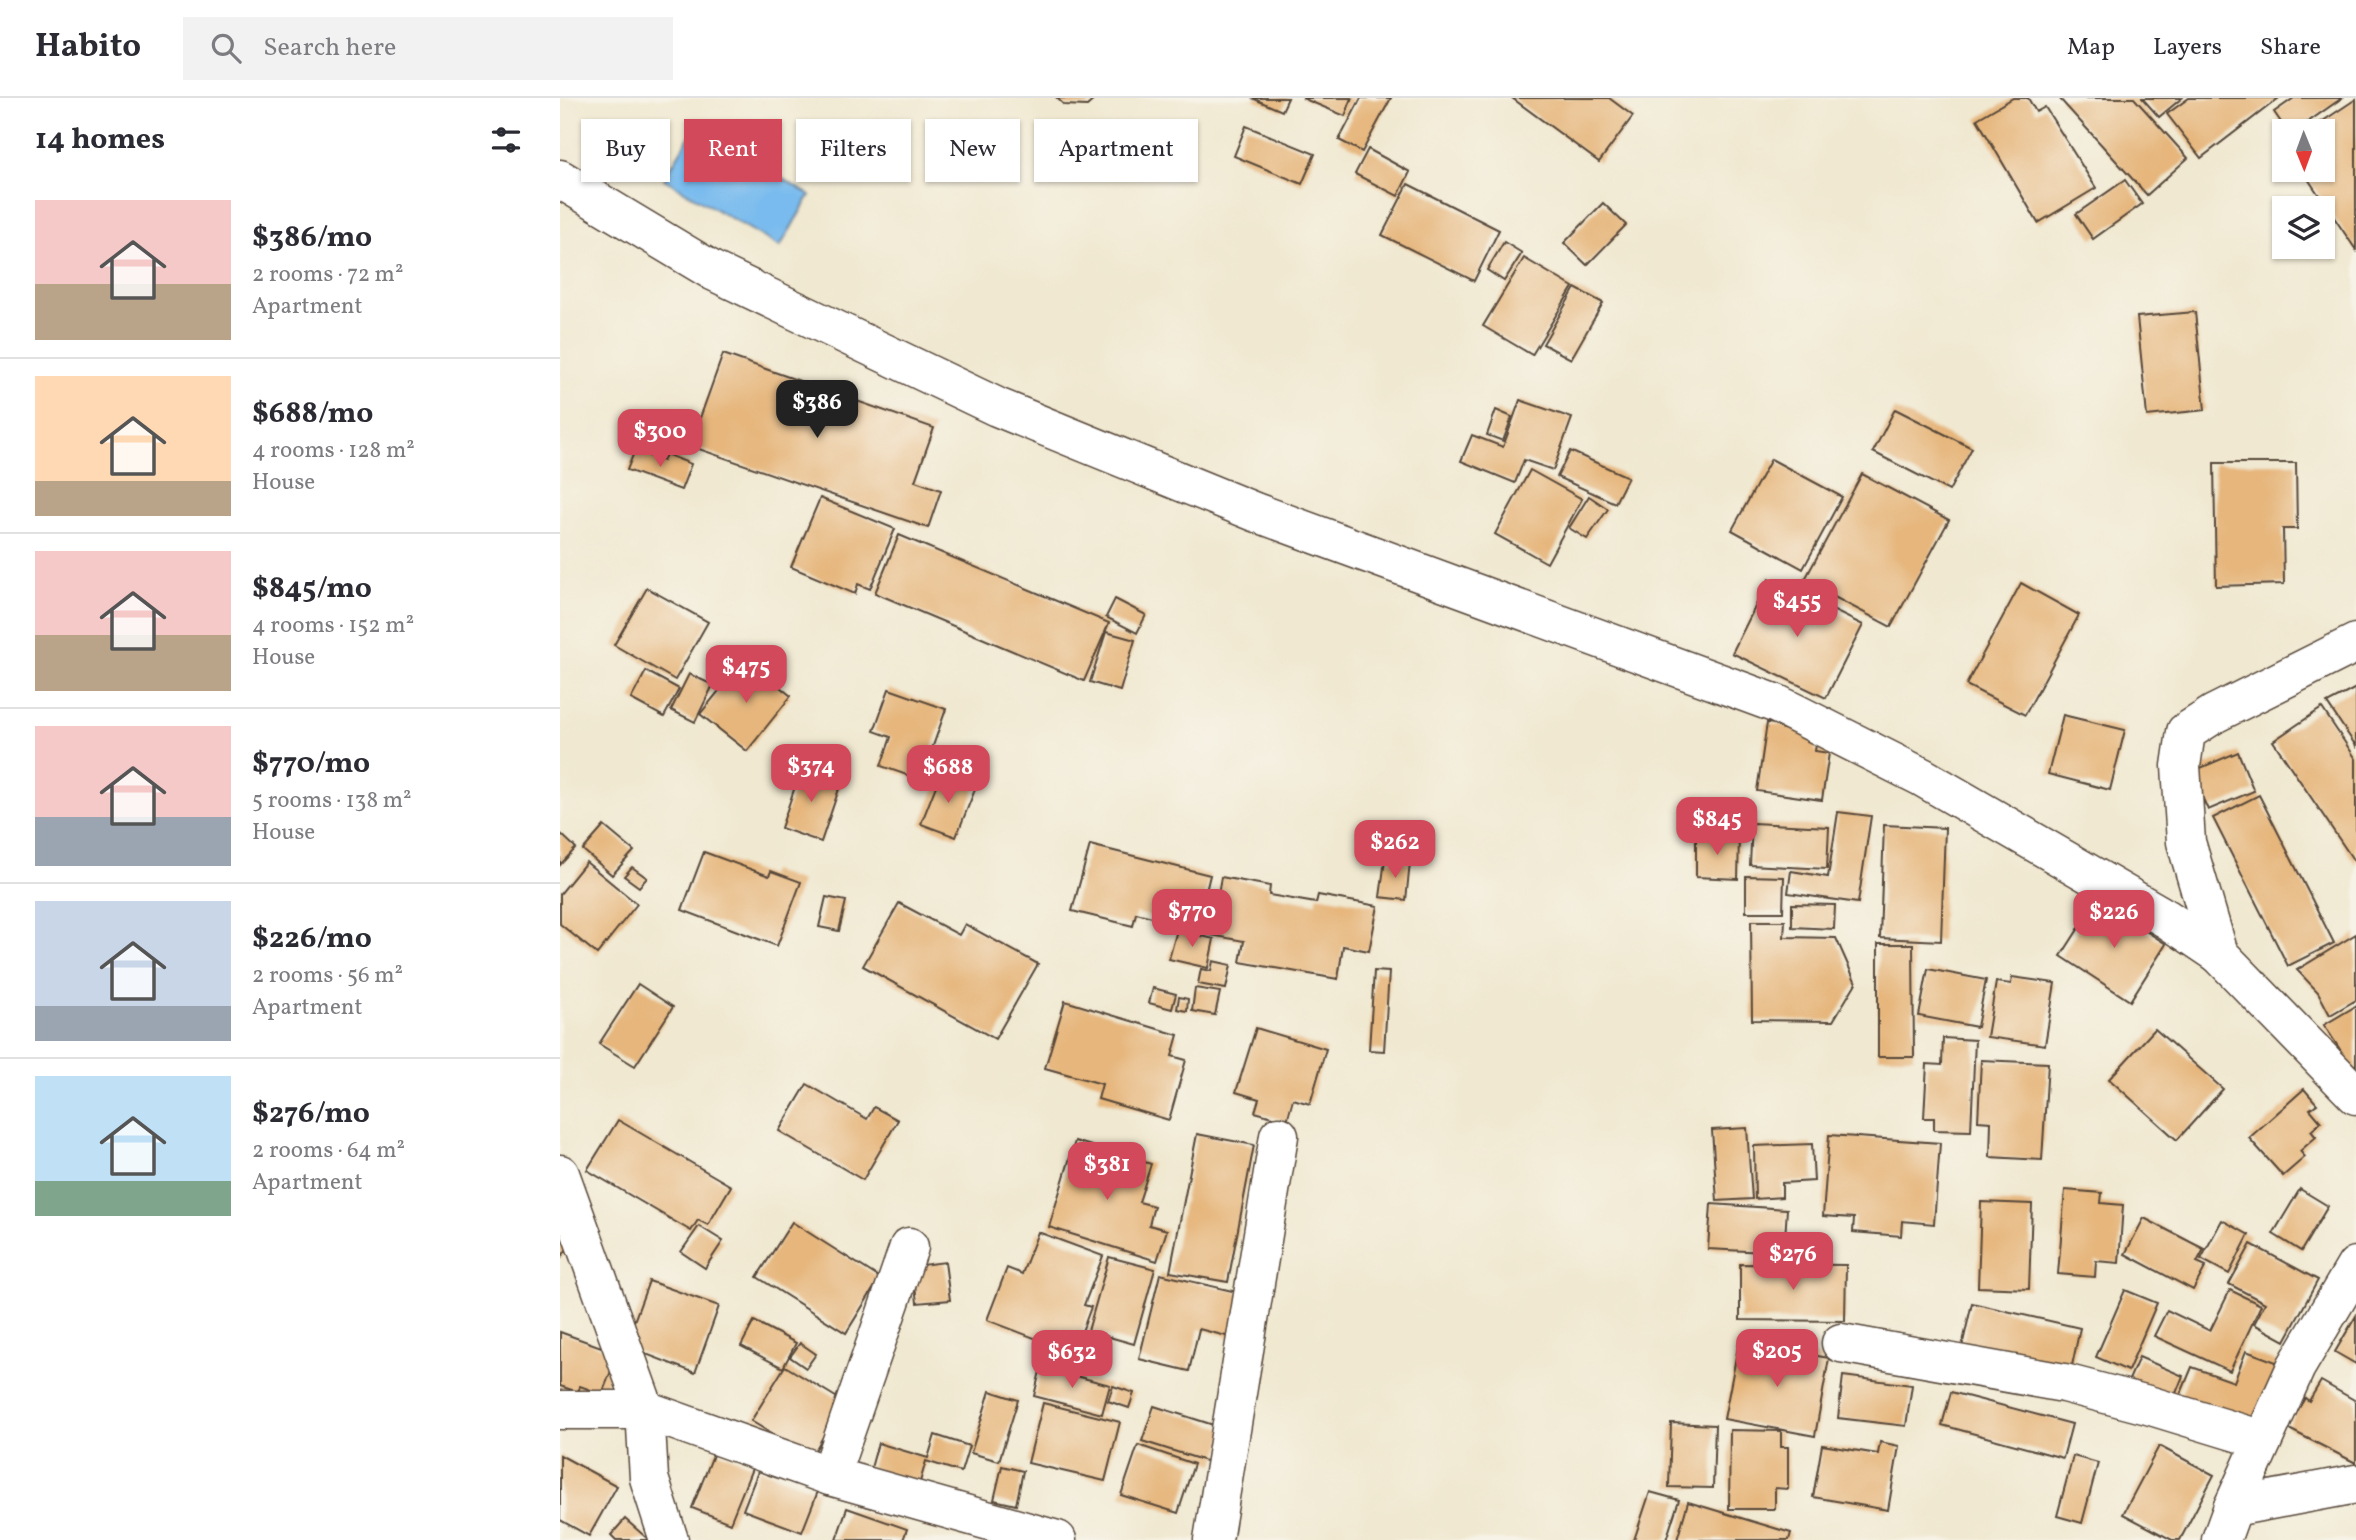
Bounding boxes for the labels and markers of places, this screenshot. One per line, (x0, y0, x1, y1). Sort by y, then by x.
pin: $386 (776, 380, 858, 440)
pin: $300 (619, 410, 701, 469)
pin: $455 (1756, 580, 1838, 639)
pin: $475 (705, 646, 787, 705)
pin: $374 (770, 744, 852, 804)
pin: $688 (907, 746, 989, 805)
pin: $845 (1676, 798, 1758, 857)
pin: $262 (1354, 820, 1436, 880)
pin: $770 (1151, 890, 1233, 949)
pin: $226 (2073, 890, 2155, 950)
pin: $381 (1066, 1142, 1148, 1202)
pin: $276 (1752, 1232, 1834, 1292)
pin: $632 (1031, 1330, 1113, 1390)
pin: $205 (1736, 1330, 1818, 1389)

